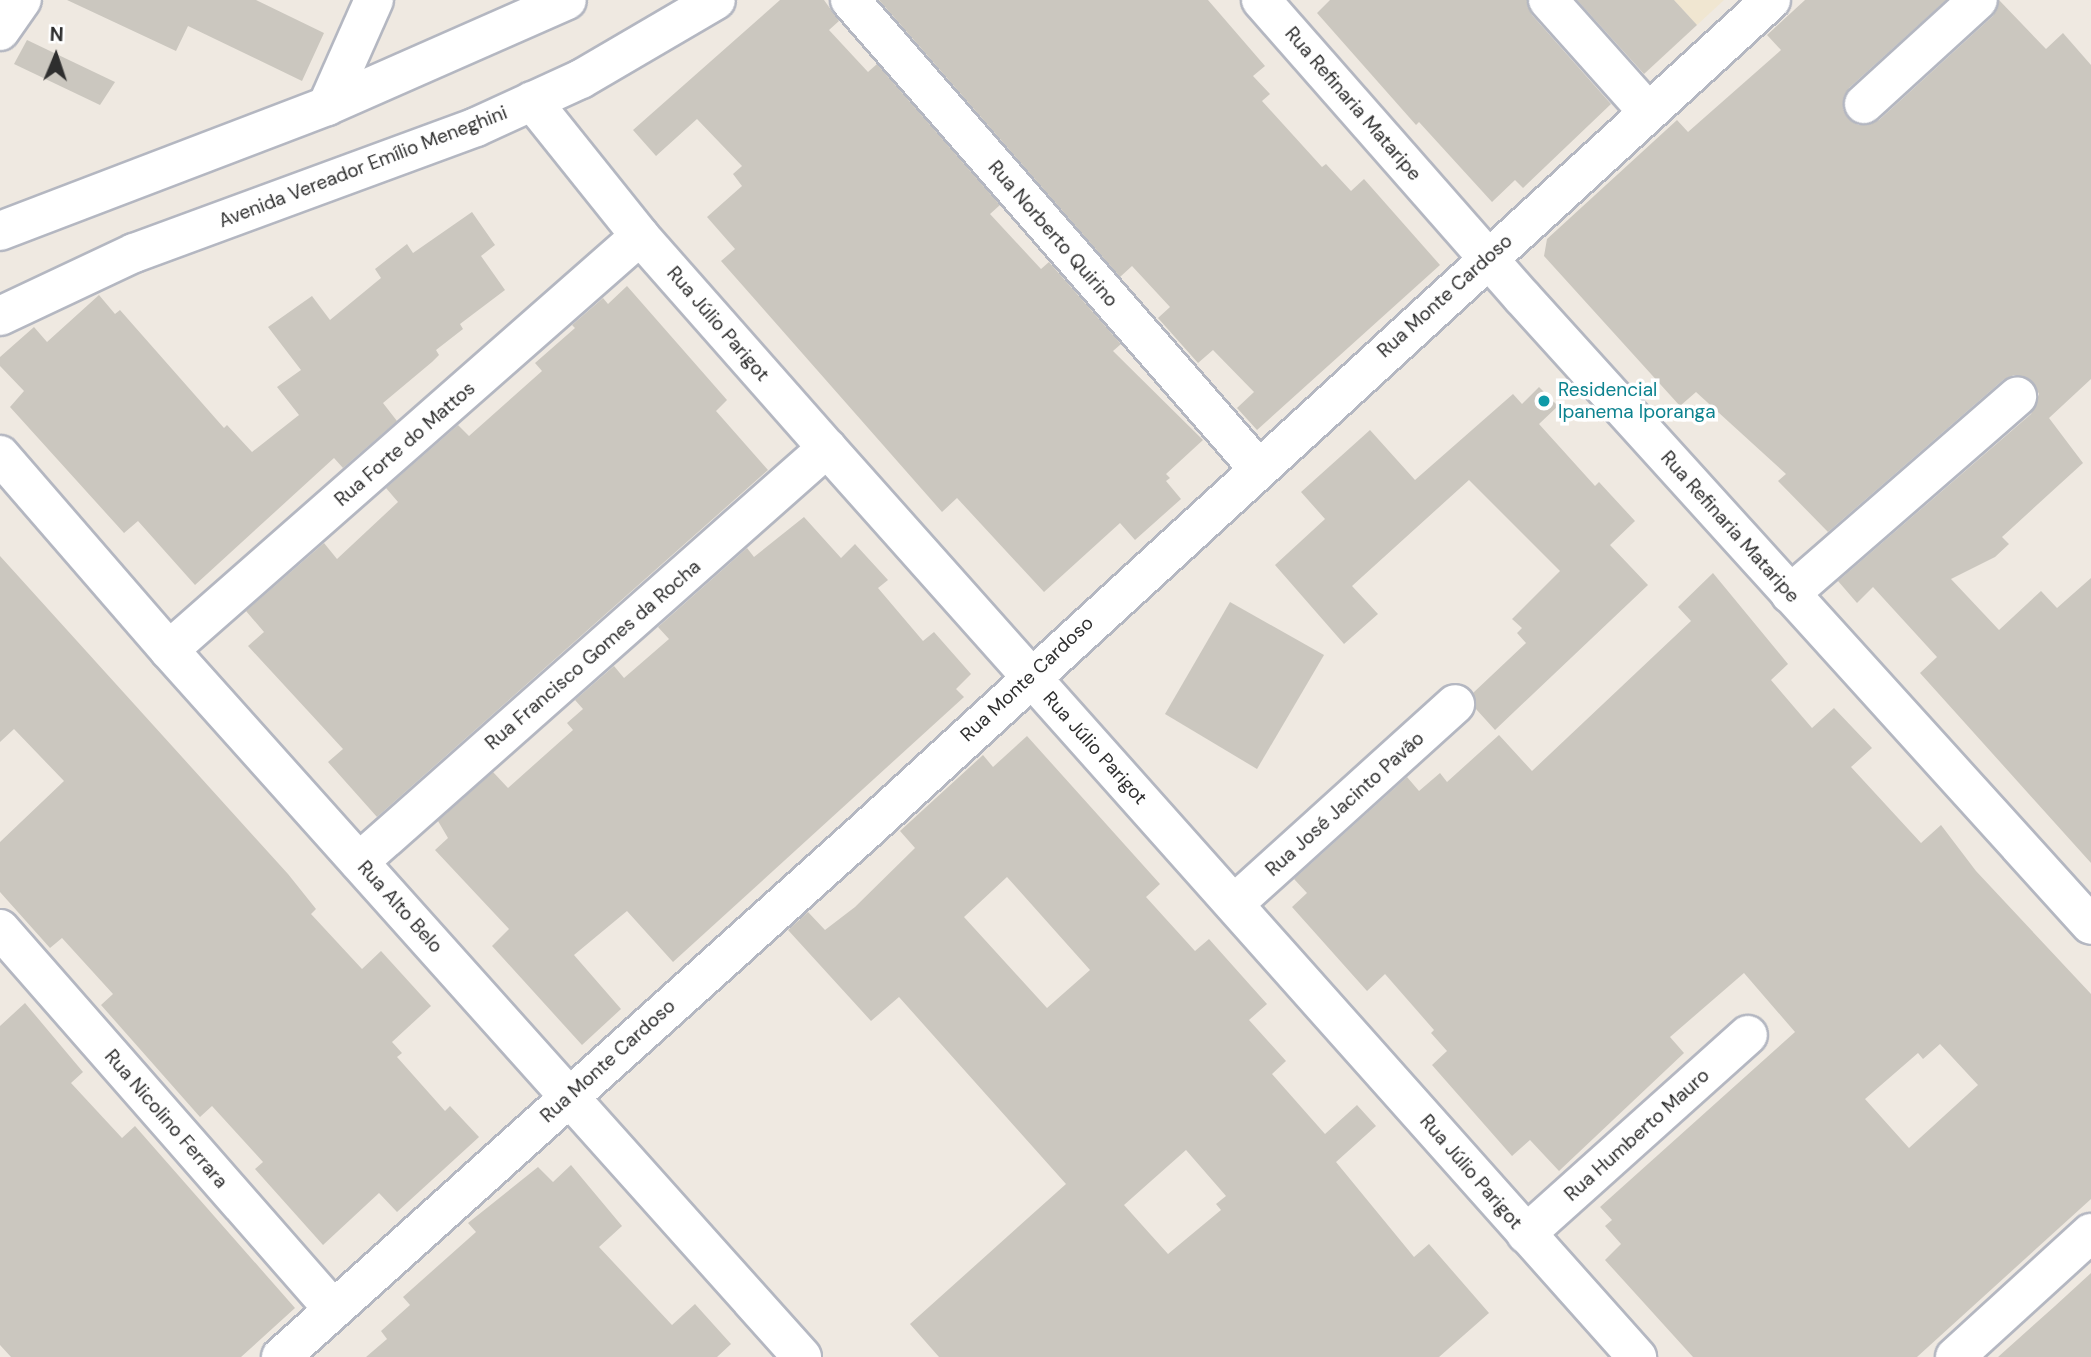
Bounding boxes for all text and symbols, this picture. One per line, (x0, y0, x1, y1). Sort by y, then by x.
north arrow (21, 21, 91, 91)
text: N (49, 22, 64, 47)
street label: Rua Refinaria Mataripe (1280, 23, 1426, 185)
street label: Avenida Vereador Emílio Meneghini (216, 101, 510, 233)
street label: Rua Norberto Quirino (983, 156, 1123, 312)
street label: Rua Monte Cardoso (1373, 230, 1517, 362)
street label: Rua Júlio Parigot (662, 262, 774, 386)
street label: Rua Forte do Mattos (330, 377, 480, 511)
place label: Residencial Ipanema Iporanga (1558, 379, 1716, 423)
marker: Residencial Ipanema Iporanga (1536, 393, 1552, 409)
street label: Rua Refinaria Mataripe (1656, 447, 1804, 607)
street label: Rua Francisco Gomes da Rocha (481, 555, 705, 755)
street label: Rua Monte Cardoso (956, 612, 1098, 746)
street label: Rua Júlio Parigot (1038, 687, 1152, 809)
street label: Rua José Jacinto Pavão (1261, 727, 1429, 881)
street label: Rua Alto Belo (353, 856, 447, 958)
street label: Rua Monte Cardoso (536, 995, 680, 1127)
street label: Rua Nicolino Ferrara (100, 1045, 232, 1193)
street label: Rua Humberto Mauro (1560, 1064, 1714, 1206)
street label: Rua Júlio Parigot (1415, 1110, 1527, 1234)

